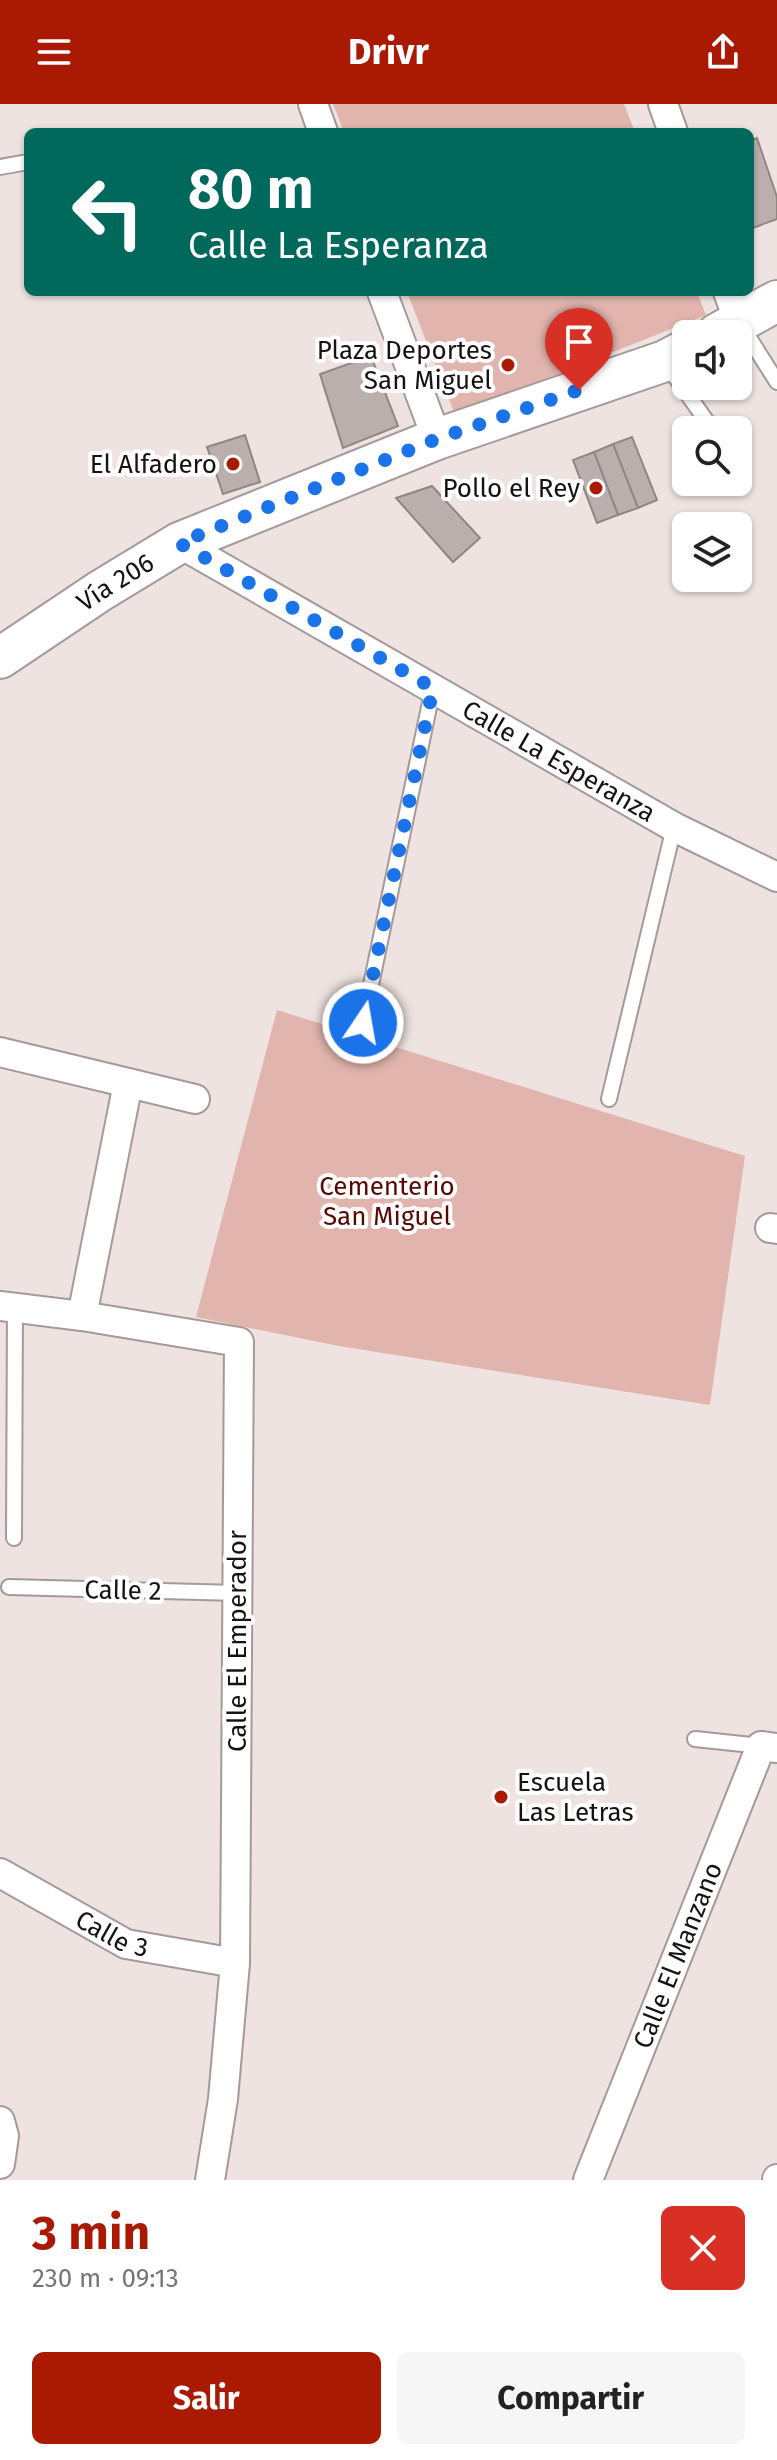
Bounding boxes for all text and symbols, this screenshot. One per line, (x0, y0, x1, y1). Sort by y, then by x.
icon: menu (32, 30, 76, 74)
text: Drivr (348, 30, 429, 74)
icon: share (701, 30, 745, 74)
text: 80 m (188, 156, 314, 223)
icon: left (56, 160, 160, 264)
text: Calle La Esperanza (188, 224, 489, 268)
pin (545, 308, 613, 390)
icon: arrive (557, 320, 601, 364)
map controls (672, 320, 752, 592)
button: sound (672, 320, 752, 400)
place label: Plaza Deportes San Miguel (317, 335, 492, 396)
marker: Plaza Deportes San Miguel (499, 356, 517, 374)
button: search (672, 416, 752, 496)
place label: El Alfadero (90, 449, 217, 480)
marker: El Alfadero (224, 455, 242, 473)
place label: Pollo el Rey (442, 473, 580, 504)
marker: Pollo el Rey (587, 479, 605, 497)
button: layers (672, 512, 752, 592)
street label: Vía 206 (71, 547, 159, 618)
street label: Calle La Esperanza (457, 694, 661, 829)
position arrow (321, 981, 405, 1065)
park label: Cementerio San Miguel (319, 1171, 455, 1232)
street label: Calle El Emperador (222, 1530, 253, 1752)
street label: Calle 2 (84, 1574, 162, 1607)
place label: Escuela Las Letras (517, 1767, 634, 1828)
marker: Escuela Las Letras (492, 1788, 510, 1806)
street label: Calle El Manzano (627, 1858, 729, 2053)
street label: Calle 3 (70, 1904, 150, 1964)
text: 3 min (32, 2204, 150, 2262)
button: close (661, 2206, 745, 2290)
text: 230 m · 09:13 (32, 2263, 179, 2294)
button: Salir (32, 2352, 381, 2444)
button: Compartir (397, 2352, 745, 2444)

